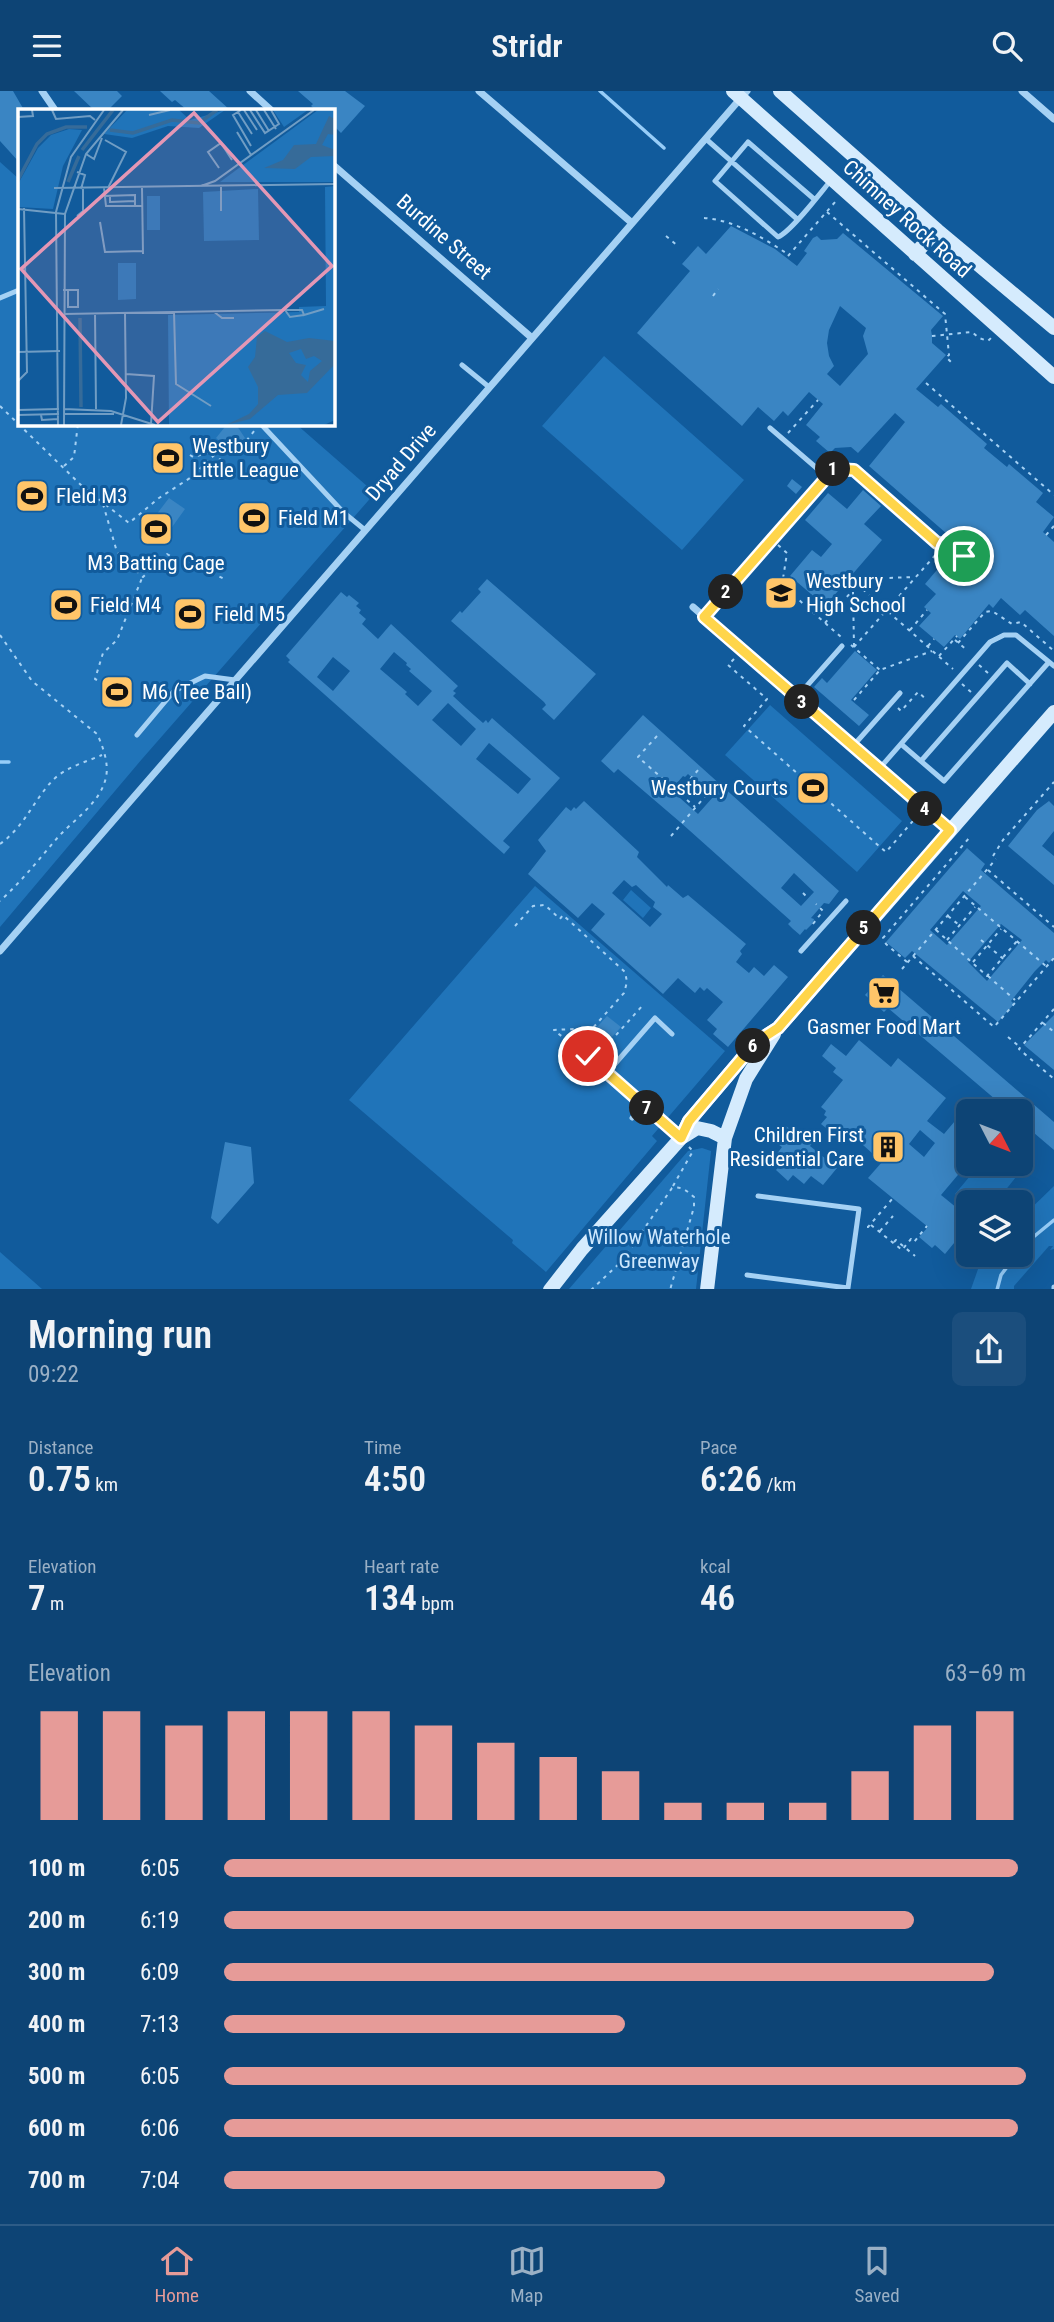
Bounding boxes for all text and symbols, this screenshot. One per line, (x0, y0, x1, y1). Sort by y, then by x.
icon: menu (28, 27, 66, 65)
text: Stridr (491, 27, 563, 65)
icon: search (988, 27, 1026, 65)
inset map (18, 109, 334, 425)
street label: Chimney Rock Road (838, 155, 976, 283)
street label: Burdine Street (392, 190, 496, 284)
street label: Dryad Drive (361, 418, 441, 505)
place label: Westbury Little League (192, 434, 299, 482)
sports icon: Westbury Little League (149, 439, 187, 477)
pin: 1 (816, 451, 850, 487)
text: 1 (828, 457, 837, 480)
sports icon: FIeld M3 (13, 477, 51, 515)
place label: FIeld M3 (56, 484, 127, 508)
sports icon: Field M1 (235, 499, 273, 537)
place label: Field M1 (278, 506, 349, 530)
sports icon: M3 Batting Cage (137, 510, 175, 548)
pin (934, 526, 994, 586)
icon: arrive (945, 537, 983, 575)
place label: M3 Batting Cage (87, 551, 225, 575)
place label: Westbury High School (806, 569, 906, 617)
school or university icon: Westbury High School (762, 574, 800, 612)
pin: 2 (708, 575, 744, 609)
text: 2 (721, 580, 730, 603)
sports icon: Field M4 (47, 586, 85, 624)
place label: Field M4 (90, 593, 161, 617)
sports icon: Field M5 (171, 595, 209, 633)
place label: Field M5 (214, 602, 285, 626)
sports icon: M6 (Tee Ball) (98, 673, 136, 711)
place label: M6 (Tee Ball) (142, 680, 252, 704)
pin: 3 (784, 685, 820, 719)
text: 3 (797, 690, 806, 713)
sports icon: Westbury Courts (794, 769, 832, 807)
place label: Westbury Courts (651, 776, 788, 800)
pin: 4 (908, 791, 942, 827)
text: 4 (920, 797, 929, 820)
pin: 5 (846, 911, 882, 945)
text: 5 (859, 916, 868, 939)
supermarket icon: Gasmer Food Mart (865, 974, 903, 1012)
place label: Gasmer Food Mart (807, 1015, 961, 1039)
pin (558, 1026, 618, 1086)
pin: 6 (736, 1028, 770, 1063)
text: 6 (748, 1034, 757, 1057)
icon: check (569, 1037, 607, 1075)
pin: 7 (630, 1091, 664, 1125)
text: 7 (642, 1096, 651, 1119)
north arrow (956, 1099, 1032, 1176)
map controls (956, 1099, 1033, 1267)
place label: Children First Residential Care (729, 1123, 864, 1171)
building icon: Children First Residential Care (869, 1128, 907, 1166)
button: layers (956, 1190, 1033, 1267)
park label: Willow Waterhole Greenway (588, 1225, 731, 1273)
button: share (952, 1312, 1026, 1386)
text: Morning run (28, 1313, 212, 1357)
text: 09:22 (28, 1361, 79, 1388)
text: Distance (28, 1436, 93, 1459)
text: Time (364, 1436, 401, 1459)
text: Pace (700, 1436, 737, 1459)
text: 0.75 (28, 1459, 91, 1500)
text: 4:50 (364, 1459, 426, 1500)
text: 6:26 (700, 1459, 762, 1500)
text: km (91, 1473, 118, 1496)
text: /km (762, 1473, 796, 1496)
text: Elevation (28, 1555, 96, 1578)
text: Heart rate (364, 1555, 439, 1578)
text: kcal (700, 1555, 731, 1578)
text: 7 (28, 1578, 46, 1619)
text: 134 (364, 1578, 417, 1619)
text: 46 (700, 1578, 735, 1619)
text: m (46, 1592, 64, 1615)
text: bpm (417, 1592, 454, 1615)
text: Elevation (28, 1660, 111, 1687)
text: 63–69 m (945, 1660, 1026, 1687)
text: 100 m (28, 1855, 85, 1882)
text: 6:05 (140, 1855, 179, 1882)
text: 200 m (28, 1907, 85, 1934)
text: 6:19 (140, 1907, 179, 1934)
text: 300 m (28, 1959, 85, 1986)
text: 6:09 (140, 1959, 179, 1986)
text: 400 m (28, 2011, 85, 2038)
text: 7:13 (140, 2011, 179, 2038)
text: 500 m (28, 2063, 85, 2090)
text: 6:05 (140, 2063, 179, 2090)
text: 600 m (28, 2115, 85, 2142)
text: 6:06 (140, 2115, 179, 2142)
text: 700 m (28, 2167, 85, 2194)
text: 7:04 (140, 2167, 179, 2194)
tab: Home (154, 2242, 199, 2307)
tab: Map (508, 2242, 546, 2307)
tab: Saved (854, 2242, 900, 2307)

